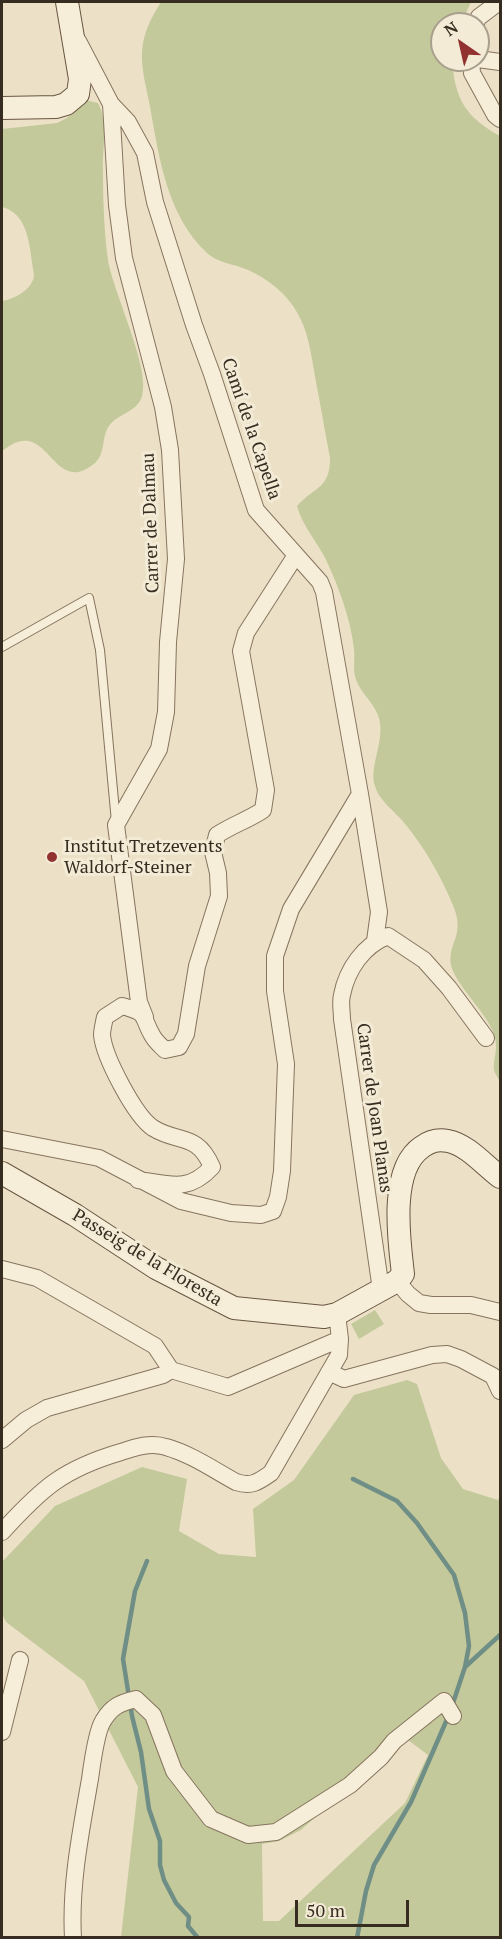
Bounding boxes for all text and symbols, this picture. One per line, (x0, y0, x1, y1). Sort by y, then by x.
north arrow (430, 12, 490, 72)
text: N (440, 16, 462, 41)
street label: Camí de la Capella (217, 355, 285, 503)
street label: Carrer de Dalmau (138, 452, 164, 594)
place label: Institut Tretzevents Waldorf-Steiner (64, 836, 223, 878)
marker: Institut Tretzevents Waldorf-Steiner (45, 850, 59, 864)
street label: Carrer de Joan Planas (351, 1022, 397, 1194)
street label: Passeig de la Floresta (68, 1205, 226, 1311)
scale bar (298, 1888, 412, 1926)
text: 50 m (306, 1898, 345, 1922)

